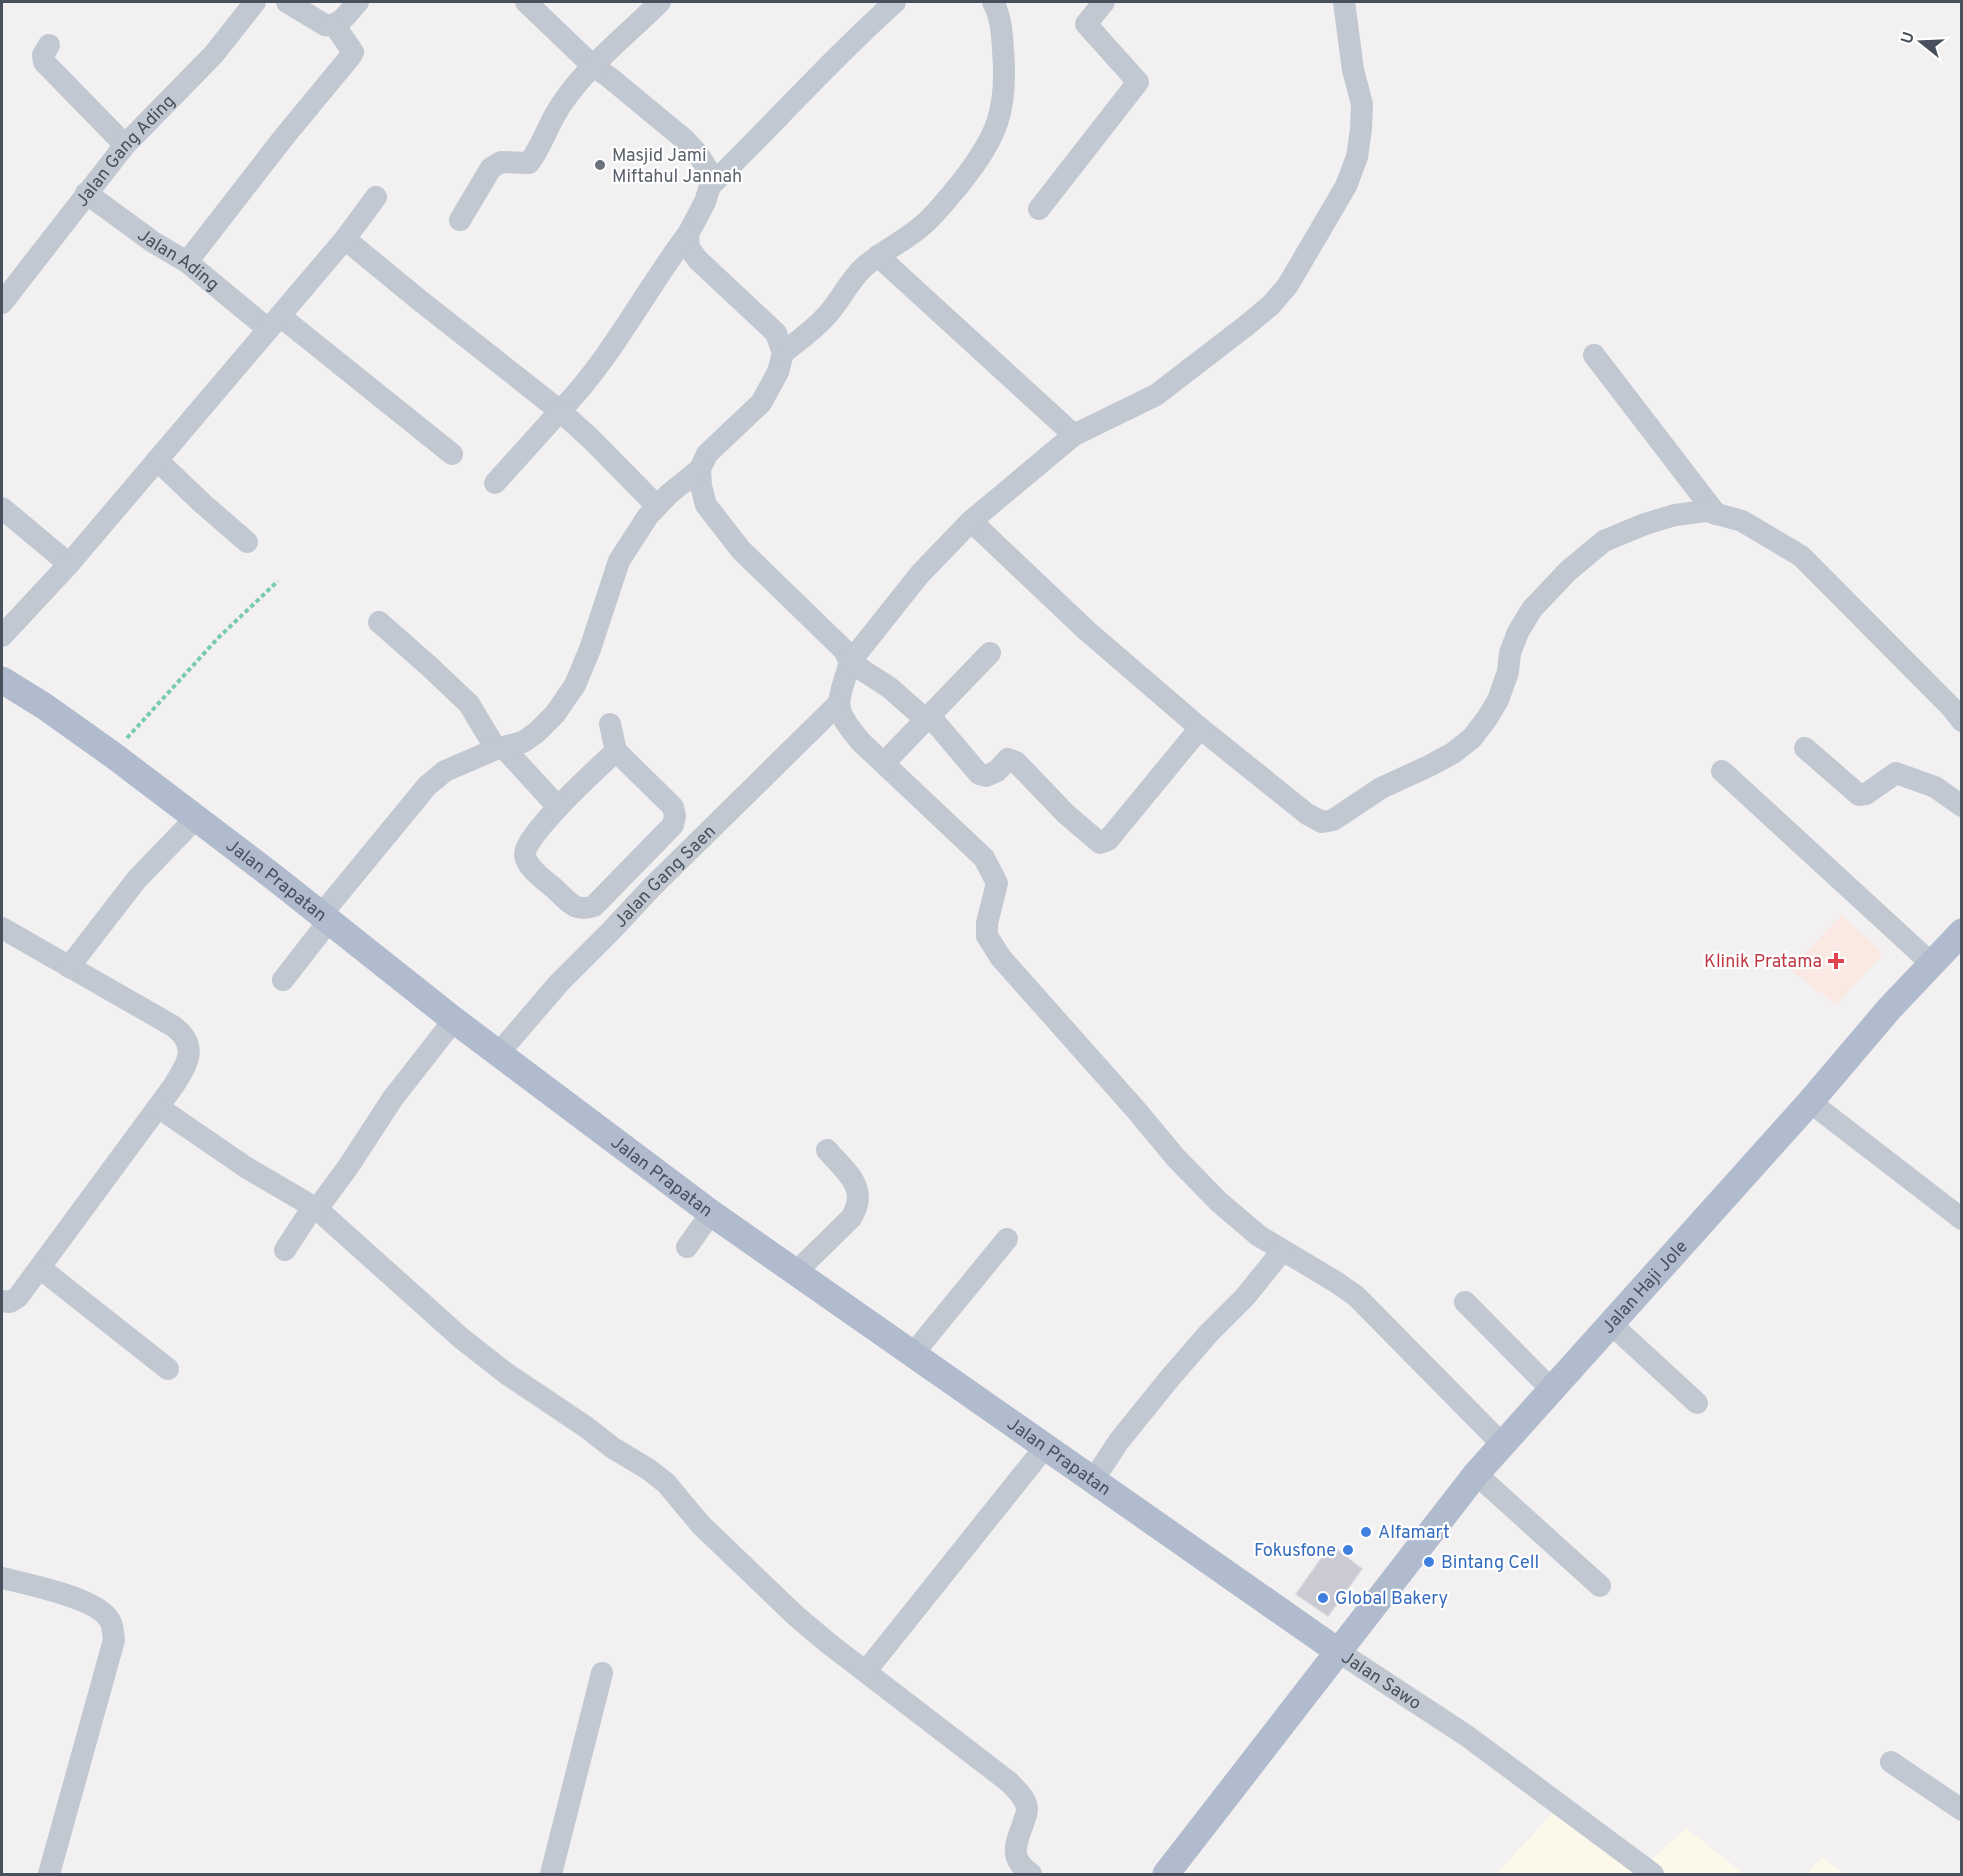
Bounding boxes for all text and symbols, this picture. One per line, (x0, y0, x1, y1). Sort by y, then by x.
north arrow (1891, 12, 1951, 72)
text: U (1897, 29, 1920, 46)
street label: Jalan Gang Ading (71, 90, 181, 212)
place label: Masjid Jami Miftahul Jannah (612, 145, 742, 189)
marker: Masjid Jami Miftahul Jannah (593, 158, 607, 172)
street label: Jalan Ading (132, 224, 223, 297)
street label: Jalan Gang Saen (610, 821, 721, 933)
street label: Jalan Prapatan (221, 835, 331, 928)
place label: Klinik Pratama (1704, 951, 1822, 974)
marker: Klinik Pratama (1827, 952, 1845, 970)
street label: Jalan Prapatan (605, 1132, 717, 1223)
street label: Jalan Haji Jole (1598, 1236, 1693, 1339)
street label: Jalan Prapatan (1002, 1413, 1115, 1502)
place label: Alfamart (1378, 1522, 1450, 1545)
marker: Alfamart (1359, 1525, 1373, 1539)
place label: Fokusfone (1254, 1540, 1336, 1563)
marker: Fokusfone (1341, 1543, 1355, 1557)
place label: Bintang Cell (1441, 1552, 1539, 1575)
marker: Bintang Cell (1422, 1555, 1436, 1569)
place label: Global Bakery (1335, 1588, 1448, 1611)
marker: Global Bakery (1316, 1591, 1330, 1605)
street label: Jalan Sawo (1336, 1647, 1425, 1716)

